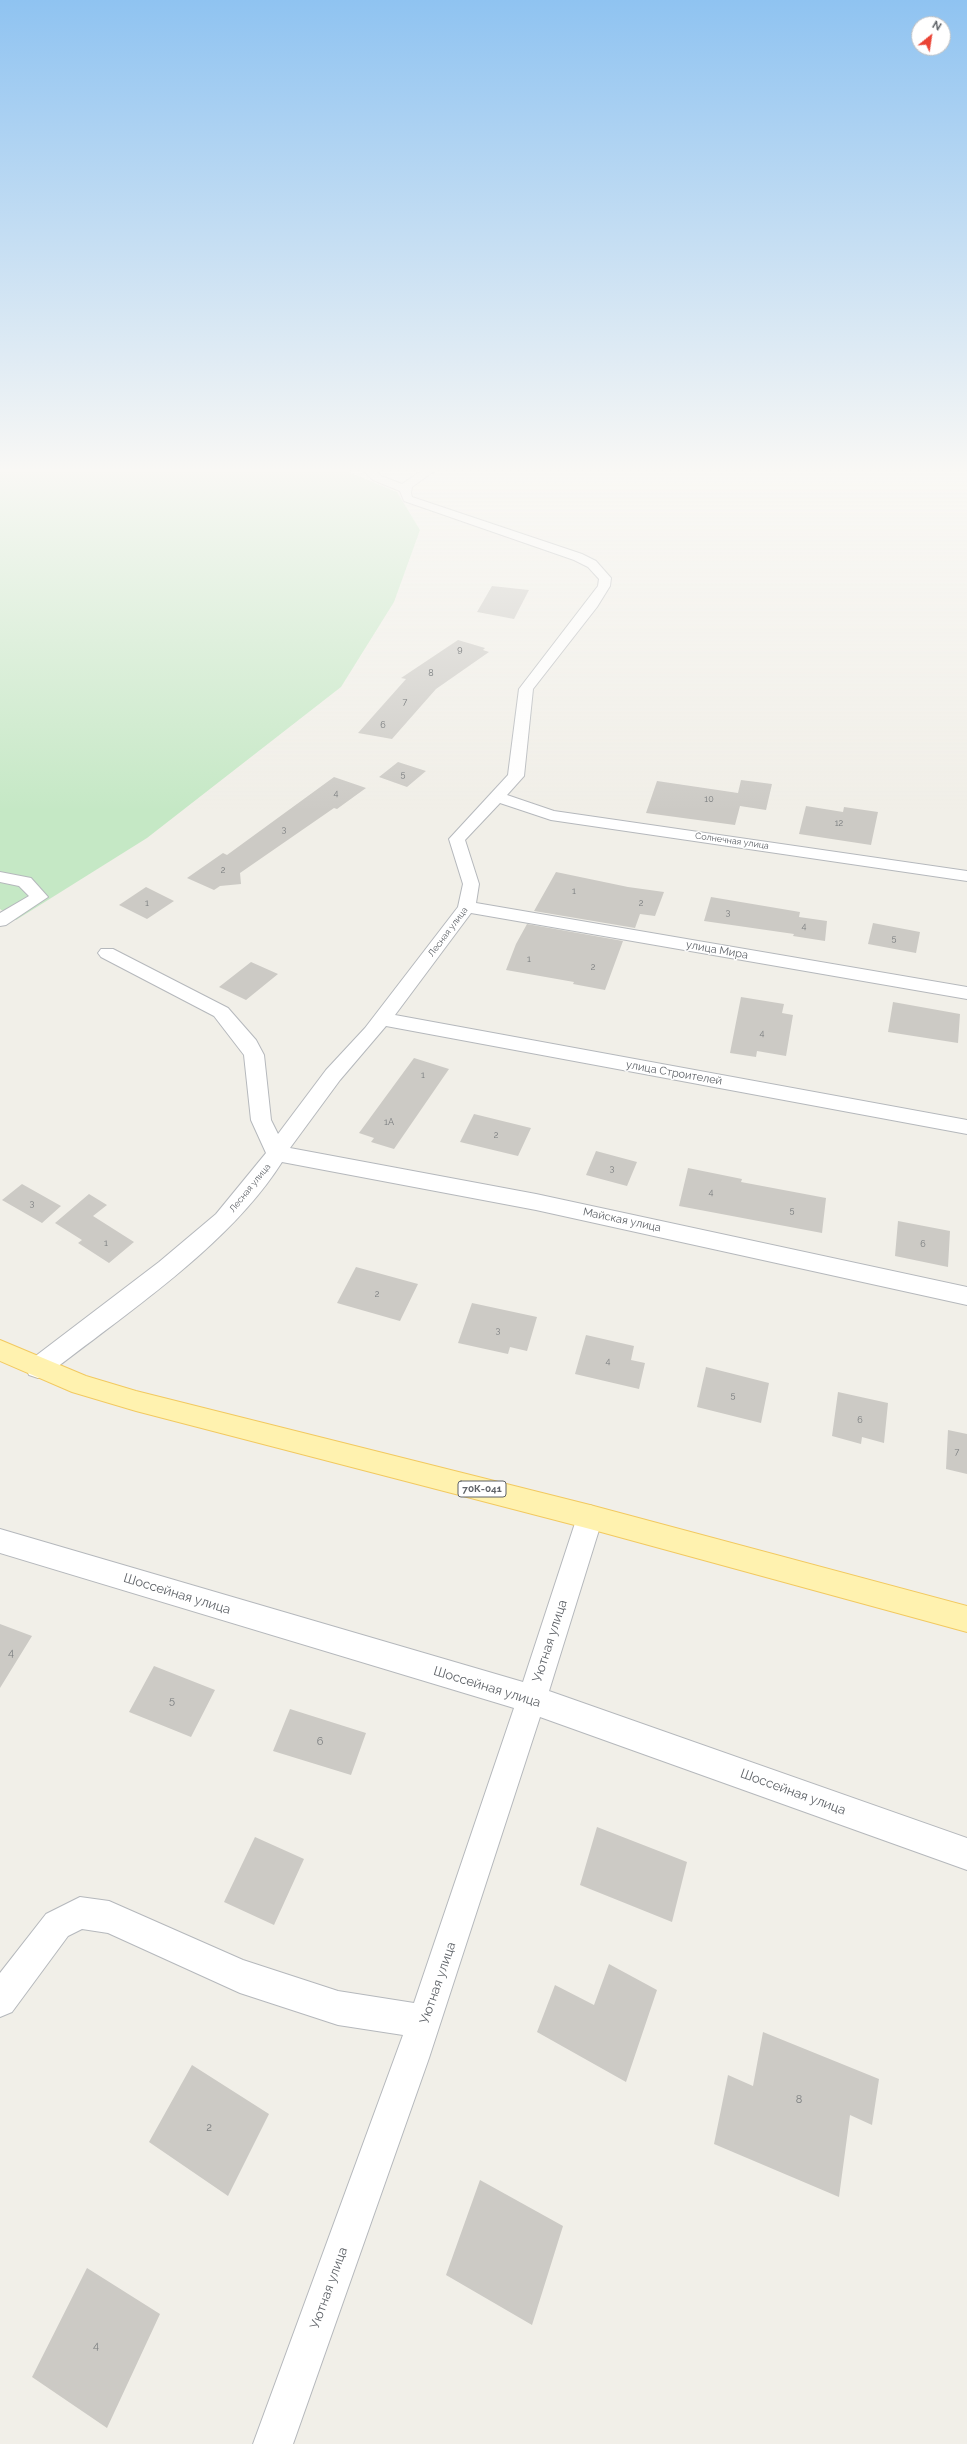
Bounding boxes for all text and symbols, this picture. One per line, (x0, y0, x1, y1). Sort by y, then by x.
north arrow (911, 16, 951, 56)
text: N (930, 18, 944, 34)
house number: 9 (457, 644, 463, 654)
house number: 8 (428, 668, 434, 678)
house number: 7 (403, 697, 407, 707)
house number: 6 (380, 720, 386, 730)
house number: 5 (401, 769, 405, 779)
house number: 4 (334, 788, 338, 798)
house number: 10 (704, 794, 714, 804)
house number: 12 (835, 818, 843, 828)
house number: 3 (282, 824, 286, 834)
street label: Солнечная улица (694, 830, 770, 852)
house number: 2 (221, 865, 225, 875)
house number: 1 (572, 886, 576, 896)
house number: 1 (145, 898, 149, 908)
house number: 2 (639, 898, 643, 908)
street label: Лесная улица (426, 905, 470, 959)
house number: 3 (726, 907, 730, 917)
house number: 4 (802, 921, 806, 931)
house number: 5 (892, 933, 896, 943)
street label: улица Мира (685, 938, 749, 962)
house number: 1 (527, 954, 531, 964)
house number: 2 (591, 962, 595, 972)
house number: 4 (760, 1028, 764, 1038)
street label: улица Строителей (625, 1058, 723, 1088)
house number: 1 (421, 1070, 425, 1080)
house number: 1А (384, 1117, 394, 1127)
house number: 2 (494, 1130, 498, 1140)
street label: Лесная улица (227, 1162, 273, 1214)
house number: 3 (610, 1163, 614, 1173)
house number: 4 (709, 1187, 713, 1197)
house number: 3 (30, 1198, 34, 1208)
street label: Майская улица (582, 1205, 662, 1235)
house number: 5 (790, 1205, 794, 1215)
house number: 1 (104, 1238, 108, 1248)
house number: 6 (920, 1239, 926, 1249)
house number: 2 (375, 1289, 379, 1299)
house number: 3 (496, 1325, 500, 1335)
house number: 4 (606, 1356, 610, 1366)
house number: 5 (731, 1390, 735, 1400)
house number: 6 (857, 1415, 863, 1425)
house number: 7 (955, 1447, 959, 1457)
road number: 70К-041 (458, 1481, 506, 1497)
street label: Шоссейная улица (122, 1570, 232, 1618)
street label: Уютная улица (529, 1598, 571, 1684)
house number: 4 (8, 1646, 14, 1660)
street label: Шоссейная улица (432, 1663, 542, 1711)
house number: 5 (169, 1694, 175, 1708)
house number: 6 (317, 1735, 323, 1749)
street label: Шоссейная улица (738, 1766, 848, 1818)
street label: Уютная улица (417, 1940, 459, 2026)
house number: 8 (796, 2093, 802, 2107)
house number: 2 (206, 2121, 212, 2135)
street label: Уютная улица (307, 2245, 351, 2331)
house number: 4 (93, 2339, 99, 2353)

